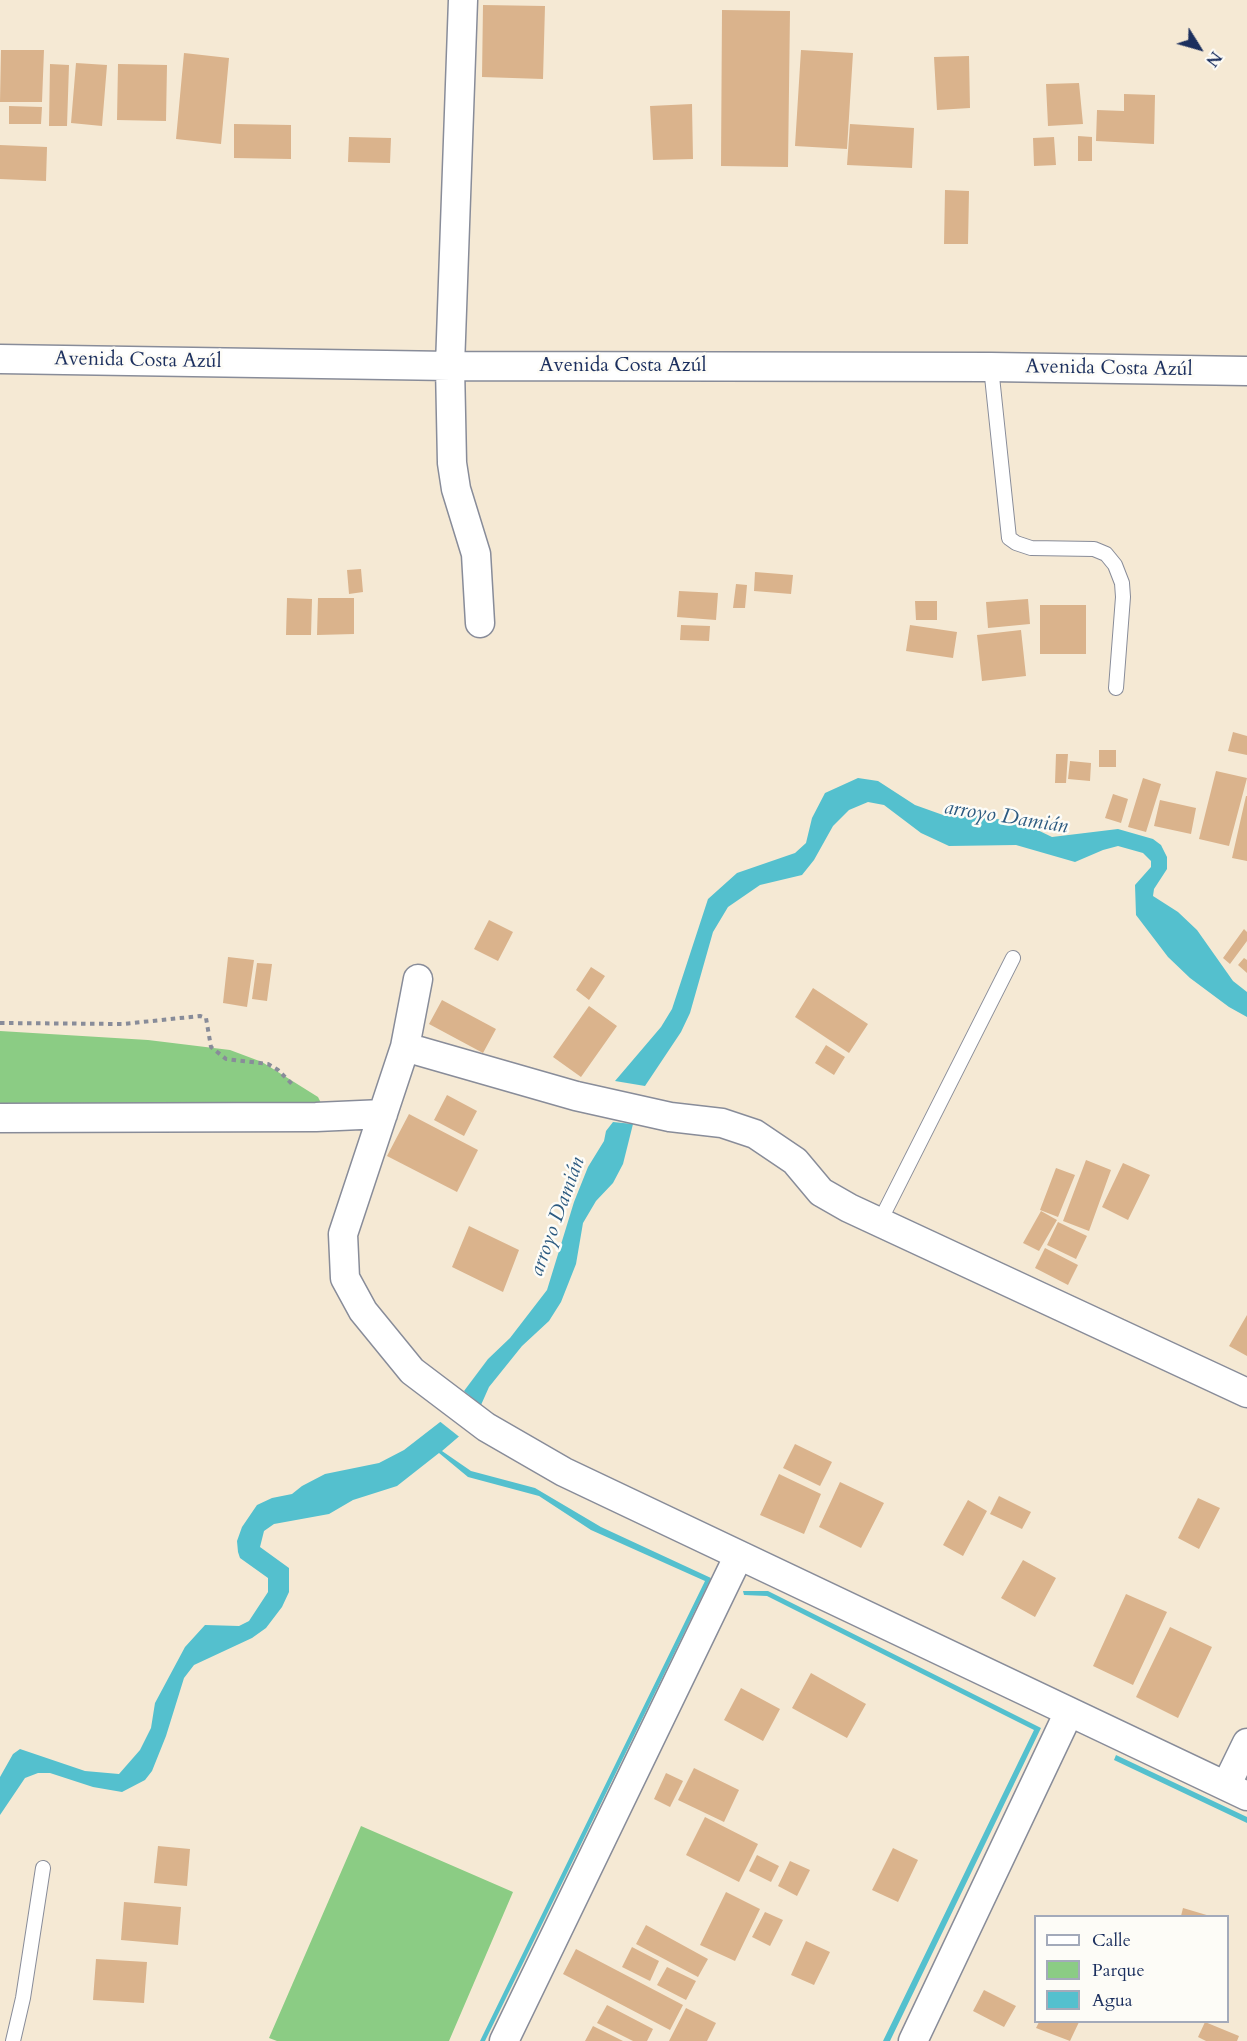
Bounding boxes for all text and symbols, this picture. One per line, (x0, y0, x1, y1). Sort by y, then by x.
north arrow (1169, 18, 1229, 78)
text: N (1200, 47, 1226, 71)
street label: Avenida Costa Azúl (54, 348, 222, 374)
street label: Avenida Costa Azúl (539, 354, 707, 378)
street label: Avenida Costa Azúl (1025, 356, 1193, 382)
water label: arroyo Damián (942, 796, 1070, 840)
water label: arroyo Damián (525, 1154, 591, 1280)
legend (1034, 1915, 1229, 2023)
text: Calle (1092, 1928, 1131, 1953)
text: Parque (1092, 1958, 1145, 1983)
text: Agua (1092, 1988, 1133, 2013)

